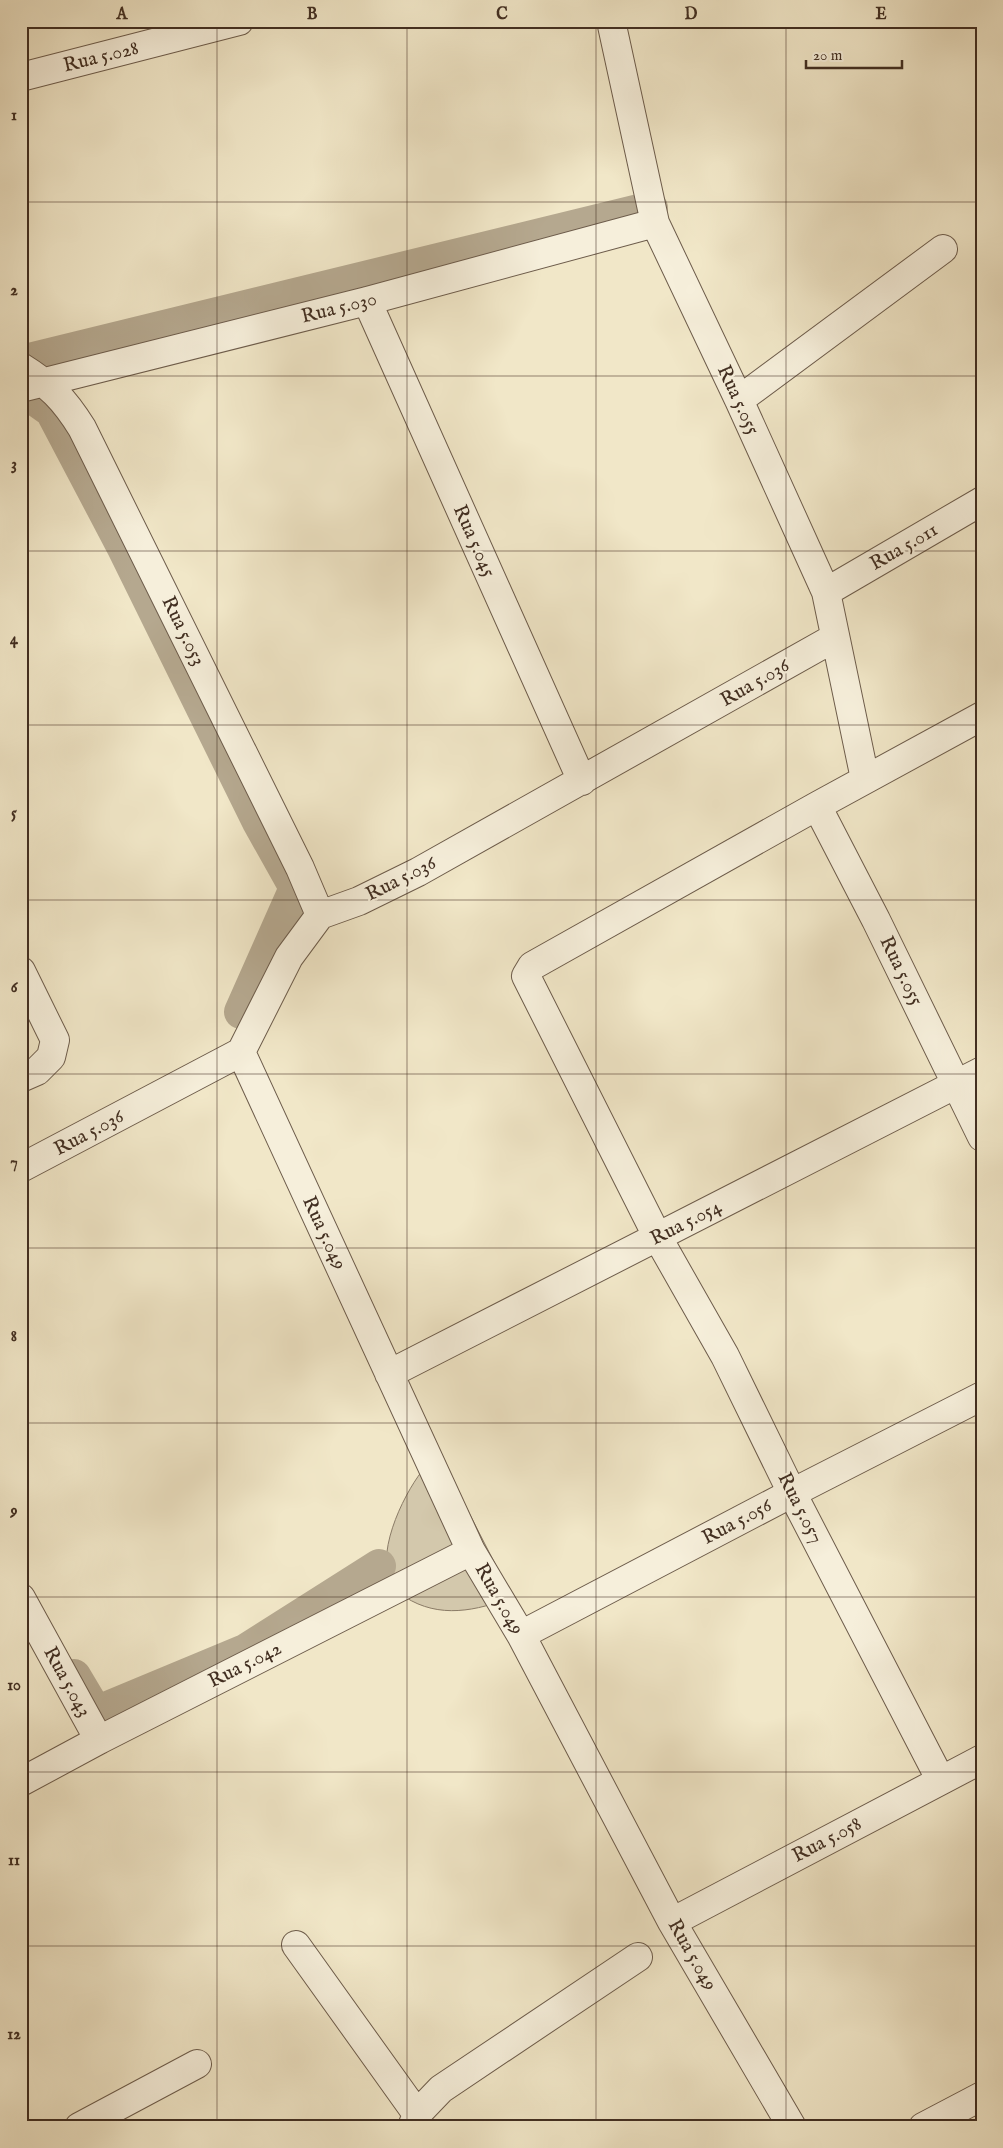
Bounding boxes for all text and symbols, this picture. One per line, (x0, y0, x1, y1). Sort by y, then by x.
text: A (116, 5, 129, 25)
text: B (307, 5, 318, 25)
text: C (496, 5, 508, 25)
text: D (685, 5, 698, 25)
text: E (875, 5, 887, 25)
street label: Rua 5.028 (61, 36, 141, 78)
scale bar (806, 38, 902, 70)
text: 20 m (813, 46, 843, 65)
text: 1 (11, 106, 17, 126)
text: 2 (10, 281, 18, 301)
street label: Rua 5.030 (299, 287, 379, 329)
street label: Rua 5.055 (711, 361, 765, 439)
text: 3 (11, 455, 17, 475)
street label: Rua 5.045 (447, 501, 501, 581)
street label: Rua 5.011 (865, 518, 943, 576)
street label: Rua 5.053 (155, 592, 211, 670)
text: 4 (10, 630, 19, 650)
street label: Rua 5.036 (716, 653, 795, 713)
text: 5 (11, 804, 17, 824)
street label: Rua 5.036 (362, 850, 441, 907)
street label: Rua 5.055 (873, 932, 929, 1010)
text: 6 (11, 978, 19, 998)
street label: Rua 5.036 (50, 1104, 129, 1162)
text: 7 (10, 1153, 18, 1173)
street label: Rua 5.049 (296, 1192, 352, 1274)
street label: Rua 5.054 (646, 1194, 726, 1252)
text: 8 (11, 1327, 17, 1347)
street label: Rua 5.057 (772, 1468, 828, 1548)
street label: Rua 5.056 (698, 1493, 777, 1551)
text: 9 (10, 1502, 18, 1522)
street label: Rua 5.049 (469, 1559, 529, 1639)
street label: Rua 5.042 (204, 1636, 286, 1694)
street label: Rua 5.043 (37, 1642, 97, 1722)
text: 10 (7, 1676, 21, 1696)
street label: Rua 5.058 (788, 1811, 866, 1869)
text: 11 (8, 1851, 20, 1871)
street label: Rua 5.049 (662, 1915, 722, 1995)
text: 12 (7, 2025, 21, 2045)

